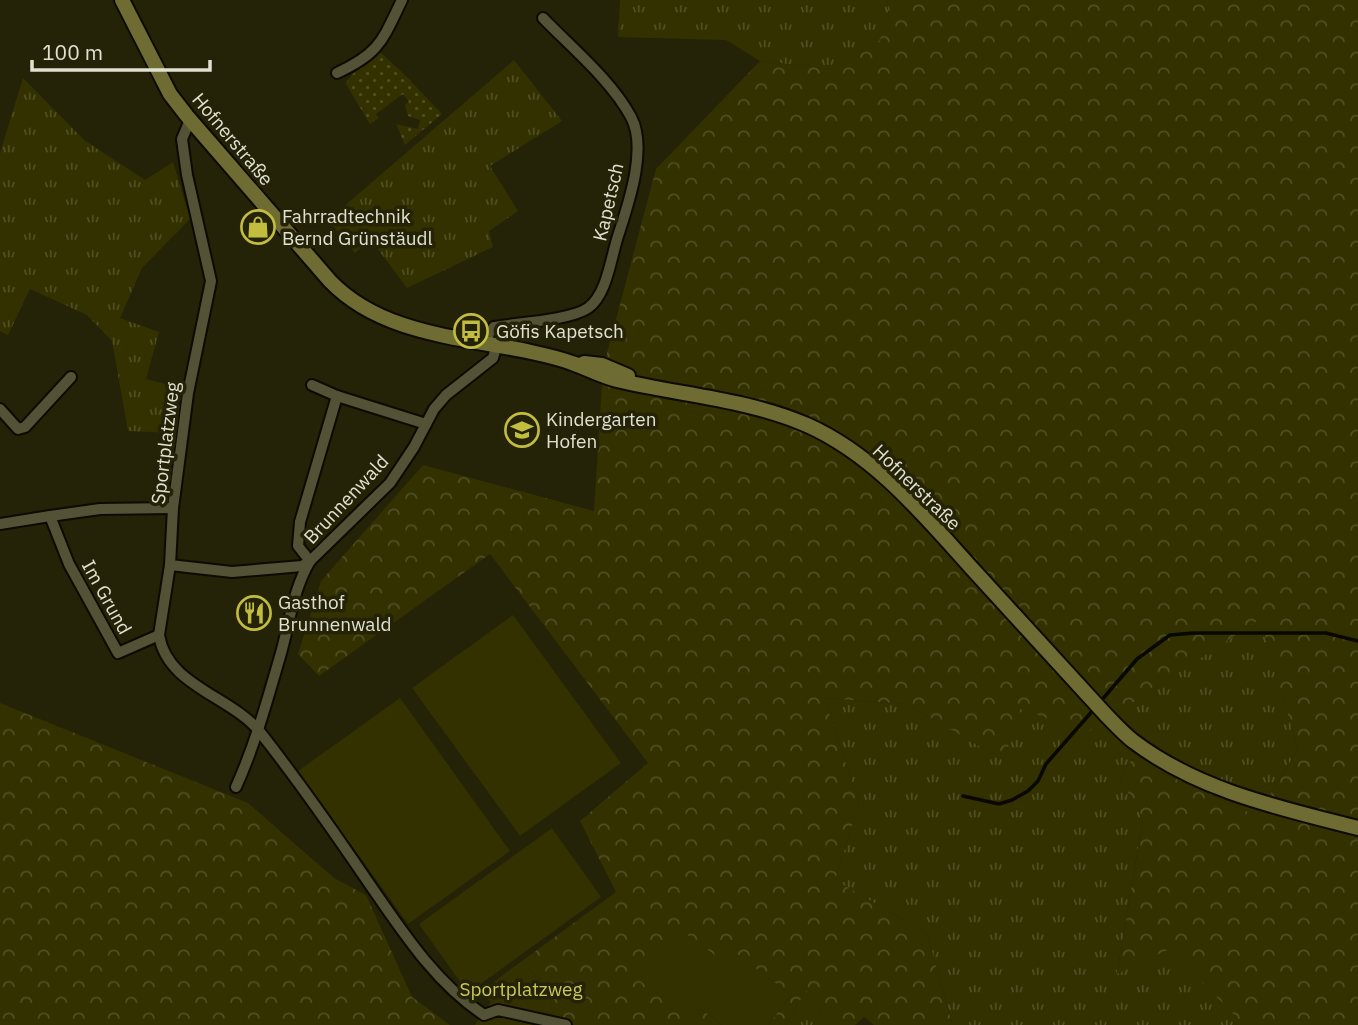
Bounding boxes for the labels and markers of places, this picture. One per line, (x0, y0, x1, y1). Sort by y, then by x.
place label: Fahrradtechnik Bernd Grünstäudl (282, 204, 433, 250)
shop icon: Fahrradtechnik Bernd Grünstäudl (239, 208, 277, 246)
bus stop icon: Göfis Kapetsch (452, 312, 490, 350)
place label: Göfis Kapetsch (496, 319, 624, 343)
place label: Kindergarten Hofen (546, 407, 657, 453)
school or university icon: Kindergarten Hofen (503, 411, 541, 449)
place label: Gasthof Brunnenwald (278, 590, 392, 636)
restaurant icon: Gasthof Brunnenwald (235, 594, 273, 632)

